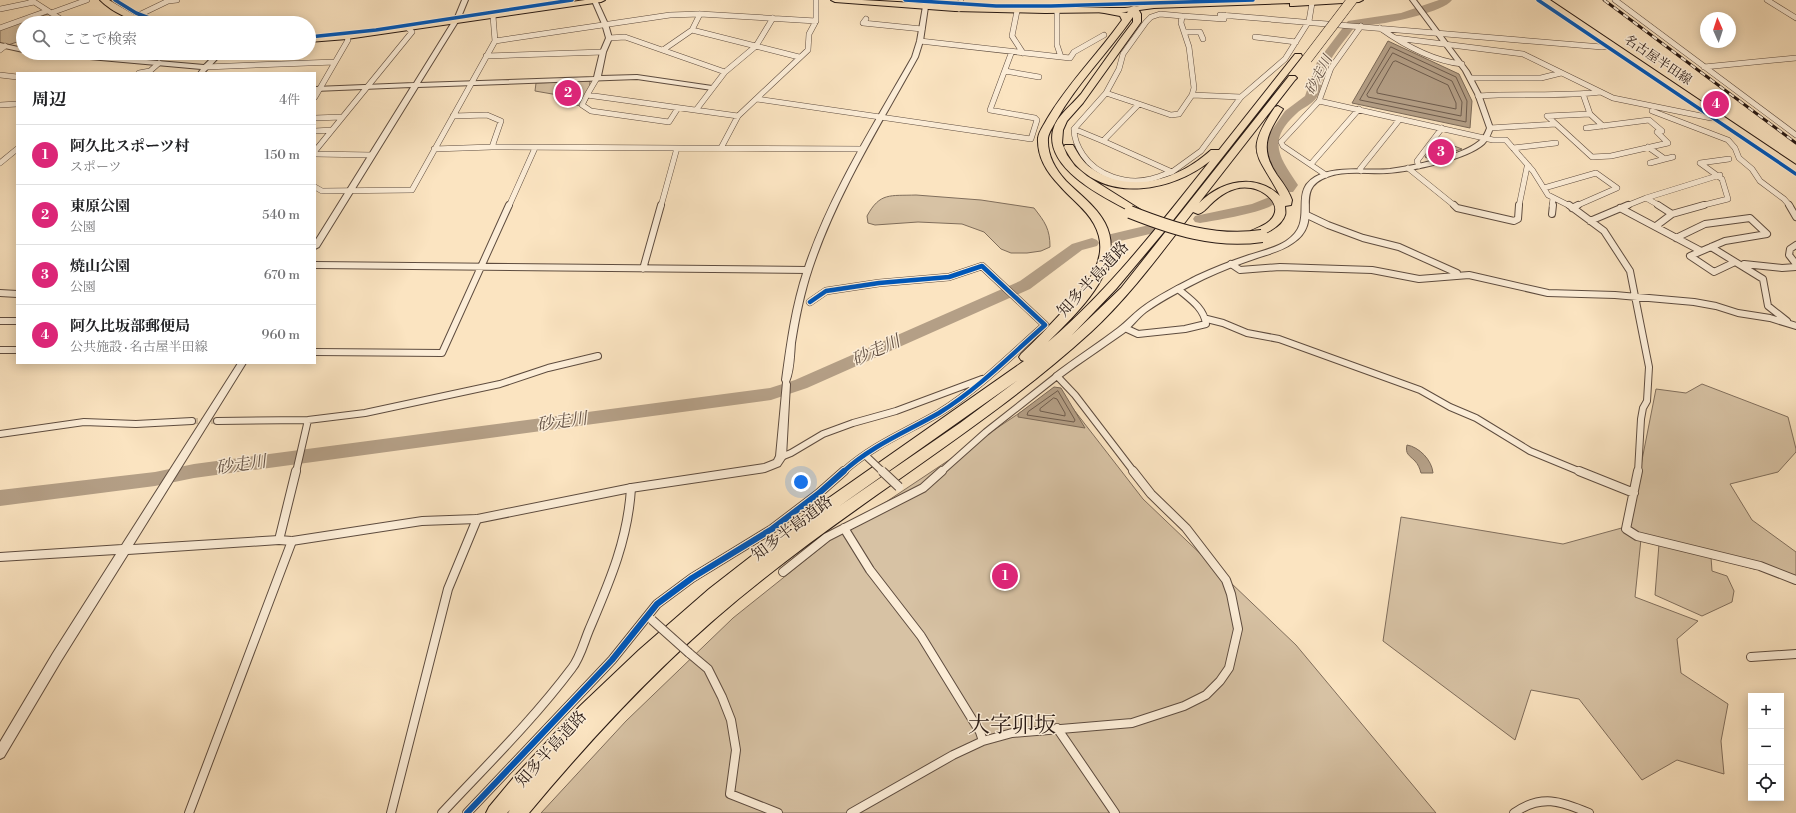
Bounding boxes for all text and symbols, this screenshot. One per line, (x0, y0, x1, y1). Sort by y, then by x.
north arrow (1700, 12, 1736, 48)
search box (16, 16, 316, 60)
icon: search (30, 27, 52, 49)
text: ここで検索 (62, 30, 137, 49)
street label: 名古屋半田線 (1621, 32, 1695, 88)
water label: 砂走川 (1301, 50, 1338, 98)
pin: 2 (555, 78, 581, 108)
text: 周辺 (32, 89, 66, 111)
pin: 4 (1703, 89, 1729, 119)
text: 4件 (279, 92, 300, 108)
text: 阿久比スポーツ村 (70, 137, 189, 156)
pin: 3 (1428, 137, 1454, 167)
text: 1 (42, 147, 48, 163)
text: 150 m (265, 147, 300, 163)
text: スポーツ (70, 159, 121, 175)
text: 東原公園 (70, 197, 130, 216)
text: 2 (41, 207, 49, 223)
text: 540 m (262, 207, 300, 223)
text: 公園 (70, 219, 96, 235)
street label: 知多半島道路 (1053, 237, 1133, 321)
text: 焼山公園 (70, 257, 130, 276)
text: 3 (41, 267, 49, 283)
text: 670 m (264, 267, 300, 283)
text: 公園 (70, 279, 96, 295)
text: 阿久比坂部郵便局 (70, 317, 190, 336)
text: 4 (41, 327, 49, 343)
text: 960 m (262, 327, 300, 343)
water label: 砂走川 (848, 330, 906, 371)
text: 公共施設 · 名古屋半田線 (70, 339, 208, 355)
water label: 砂走川 (535, 407, 591, 436)
water label: 砂走川 (214, 450, 270, 479)
your location (791, 472, 811, 492)
street label: 知多半島道路 (748, 491, 836, 565)
pin: 1 (992, 561, 1018, 591)
map controls (1748, 693, 1784, 801)
button: + (1748, 693, 1784, 729)
street label: 知多半島道路 (511, 707, 591, 791)
district label: 大字卯坂 (968, 712, 1056, 739)
button: − (1748, 729, 1784, 765)
button: locate (1748, 765, 1784, 801)

